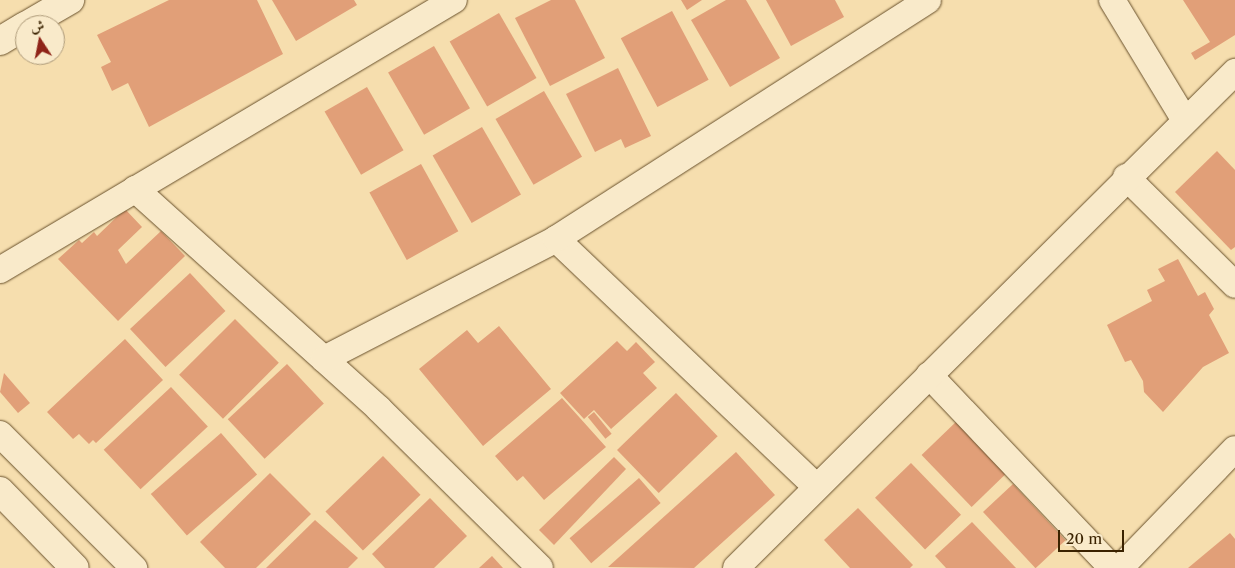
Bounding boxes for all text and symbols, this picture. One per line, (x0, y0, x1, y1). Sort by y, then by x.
north arrow (15, 15, 65, 65)
text: ش (29, 16, 46, 36)
scale bar (1060, 520, 1126, 552)
text: 20 m (1066, 529, 1102, 548)

